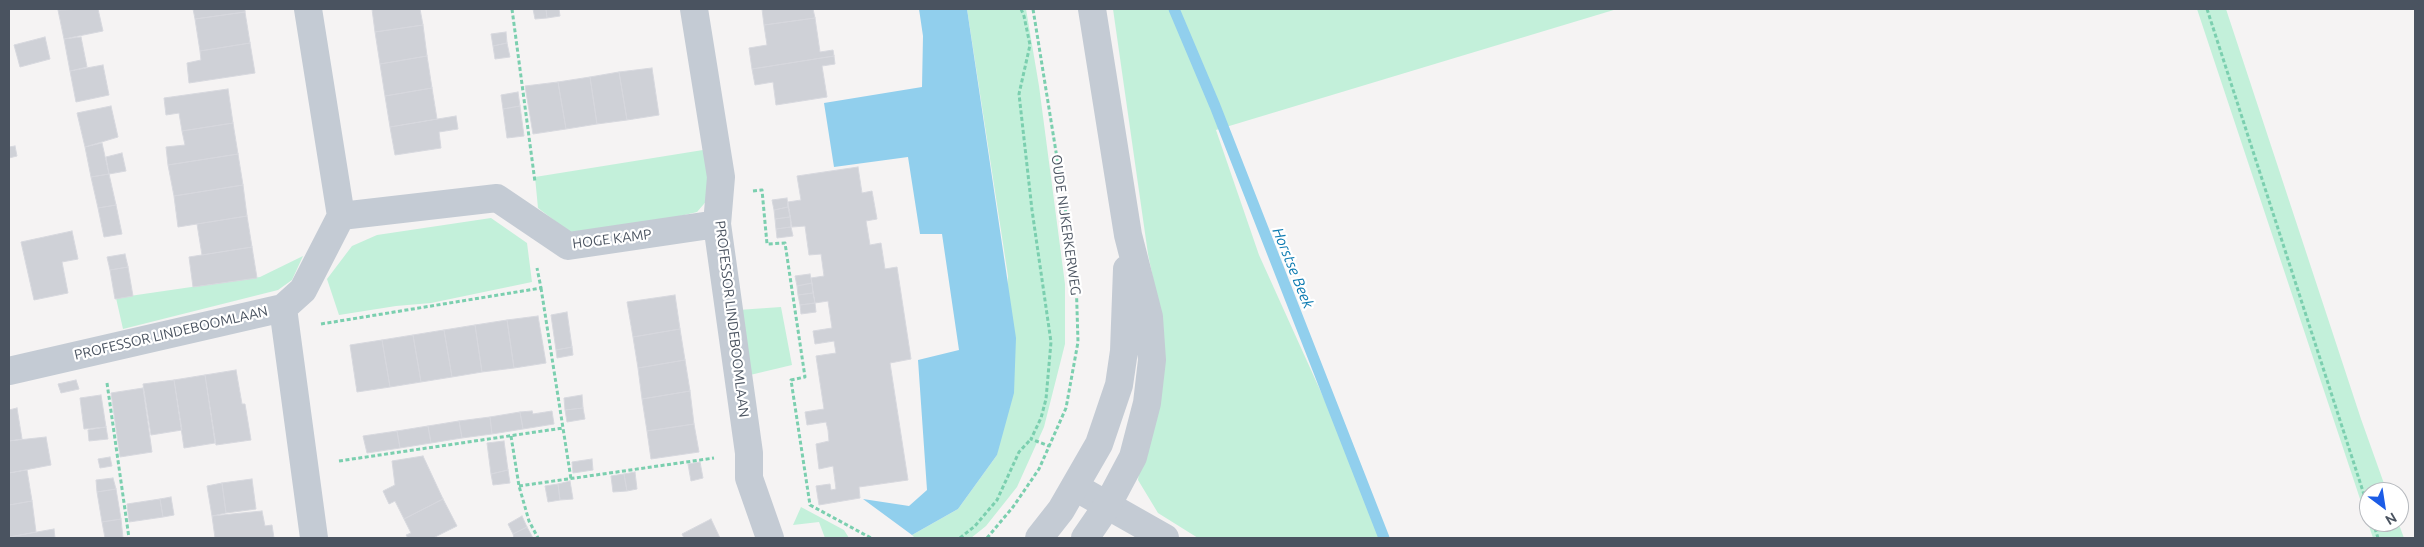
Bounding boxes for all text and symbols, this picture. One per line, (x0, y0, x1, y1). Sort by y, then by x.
street label: OUDE NIJKERKERWEG (1048, 154, 1084, 296)
street label: PROFESSOR LINDEBOOMLAAN (712, 220, 752, 418)
water label: Horstse Beek (1269, 225, 1317, 311)
street label: HOGE KAMP (571, 226, 653, 252)
street label: PROFESSOR LINDEBOOMLAAN (73, 303, 269, 363)
north arrow (2359, 482, 2409, 532)
text: N (2383, 509, 2400, 529)

